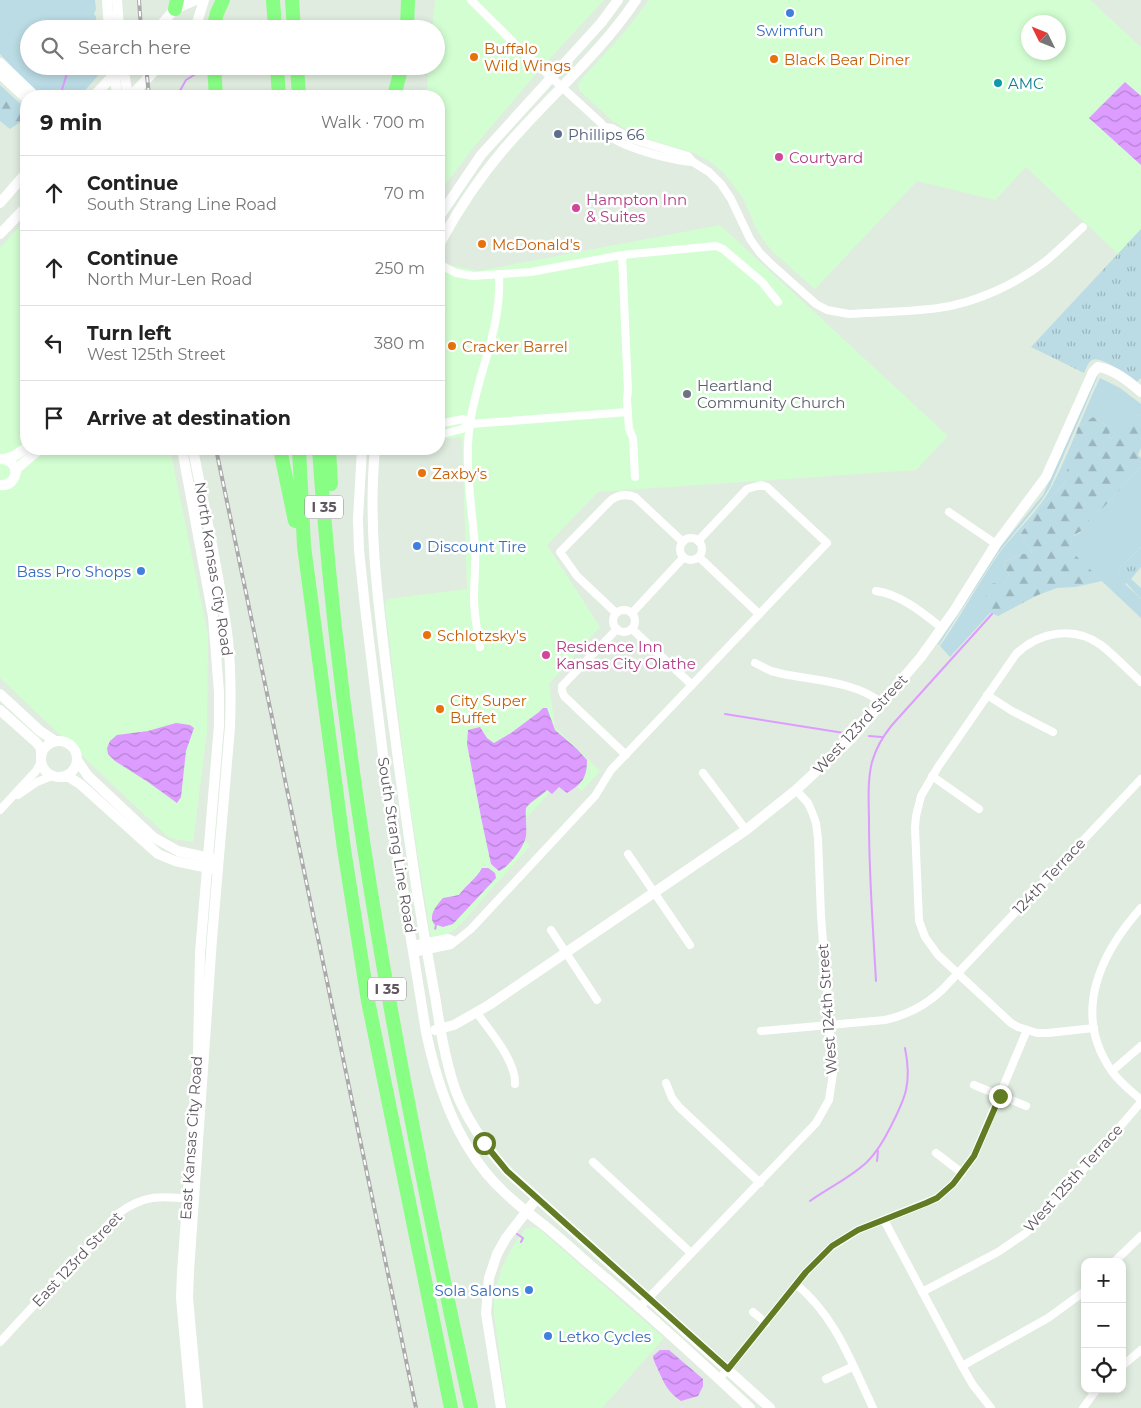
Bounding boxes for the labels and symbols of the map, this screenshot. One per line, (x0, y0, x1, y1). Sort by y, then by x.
marker: Swimfun (784, 7, 796, 19)
north arrow (1021, 15, 1066, 60)
place label: Swimfun (756, 21, 824, 40)
place label: Buffalo Wild Wings (484, 39, 571, 75)
place label: Black Bear Diner (784, 50, 910, 69)
marker: Buffalo Wild Wings (468, 51, 480, 63)
marker: Black Bear Diner (768, 53, 780, 65)
place label: AMC (1008, 74, 1044, 93)
marker: AMC (992, 77, 1004, 89)
place label: Phillips 66 (568, 125, 645, 144)
marker: Phillips 66 (552, 128, 564, 140)
place label: Courtyard (789, 148, 863, 167)
marker: Courtyard (773, 151, 785, 163)
place label: Hampton Inn & Suites (586, 190, 687, 226)
marker: Hampton Inn & Suites (570, 202, 582, 214)
place label: McDonald's (492, 235, 580, 254)
marker: McDonald's (476, 238, 488, 250)
place label: Cracker Barrel (462, 337, 568, 356)
marker: Cracker Barrel (446, 340, 458, 352)
place label: Heartland Community Church (697, 376, 845, 412)
marker: Heartland Community Church (681, 388, 693, 400)
place label: Zaxby's (432, 464, 487, 483)
marker: Zaxby's (416, 467, 428, 479)
street label: North Kansas City Road (191, 480, 237, 658)
road number: I 35 (305, 496, 343, 518)
place label: Discount Tire (427, 537, 526, 556)
marker: Discount Tire (411, 540, 423, 552)
place label: Bass Pro Shops (16, 562, 131, 581)
marker: Bass Pro Shops (135, 565, 147, 577)
place label: Schlotzsky's (437, 626, 526, 645)
marker: Schlotzsky's (421, 629, 433, 641)
place label: Residence Inn Kansas City Olathe (556, 637, 696, 673)
marker: Residence Inn Kansas City Olathe (540, 649, 552, 661)
street label: West 123rd Street (809, 670, 911, 778)
place label: City Super Buffet (450, 691, 527, 727)
marker: City Super Buffet (434, 703, 446, 715)
street label: South Strang Line Road (374, 756, 420, 934)
street label: 124th Terrace (1009, 834, 1089, 918)
street label: West 124th Street (813, 943, 841, 1075)
road number: I 35 (368, 978, 406, 1001)
street label: East Kansas City Road (176, 1055, 206, 1221)
route end (989, 1085, 1012, 1108)
street label: West 125th Terrace (1019, 1120, 1127, 1236)
route start (473, 1132, 496, 1155)
street label: East 123rd Street (28, 1207, 126, 1311)
place label: Sola Salons (435, 1281, 519, 1300)
marker: Sola Salons (523, 1284, 535, 1296)
place label: Letko Cycles (558, 1327, 651, 1346)
marker: Letko Cycles (542, 1330, 554, 1342)

